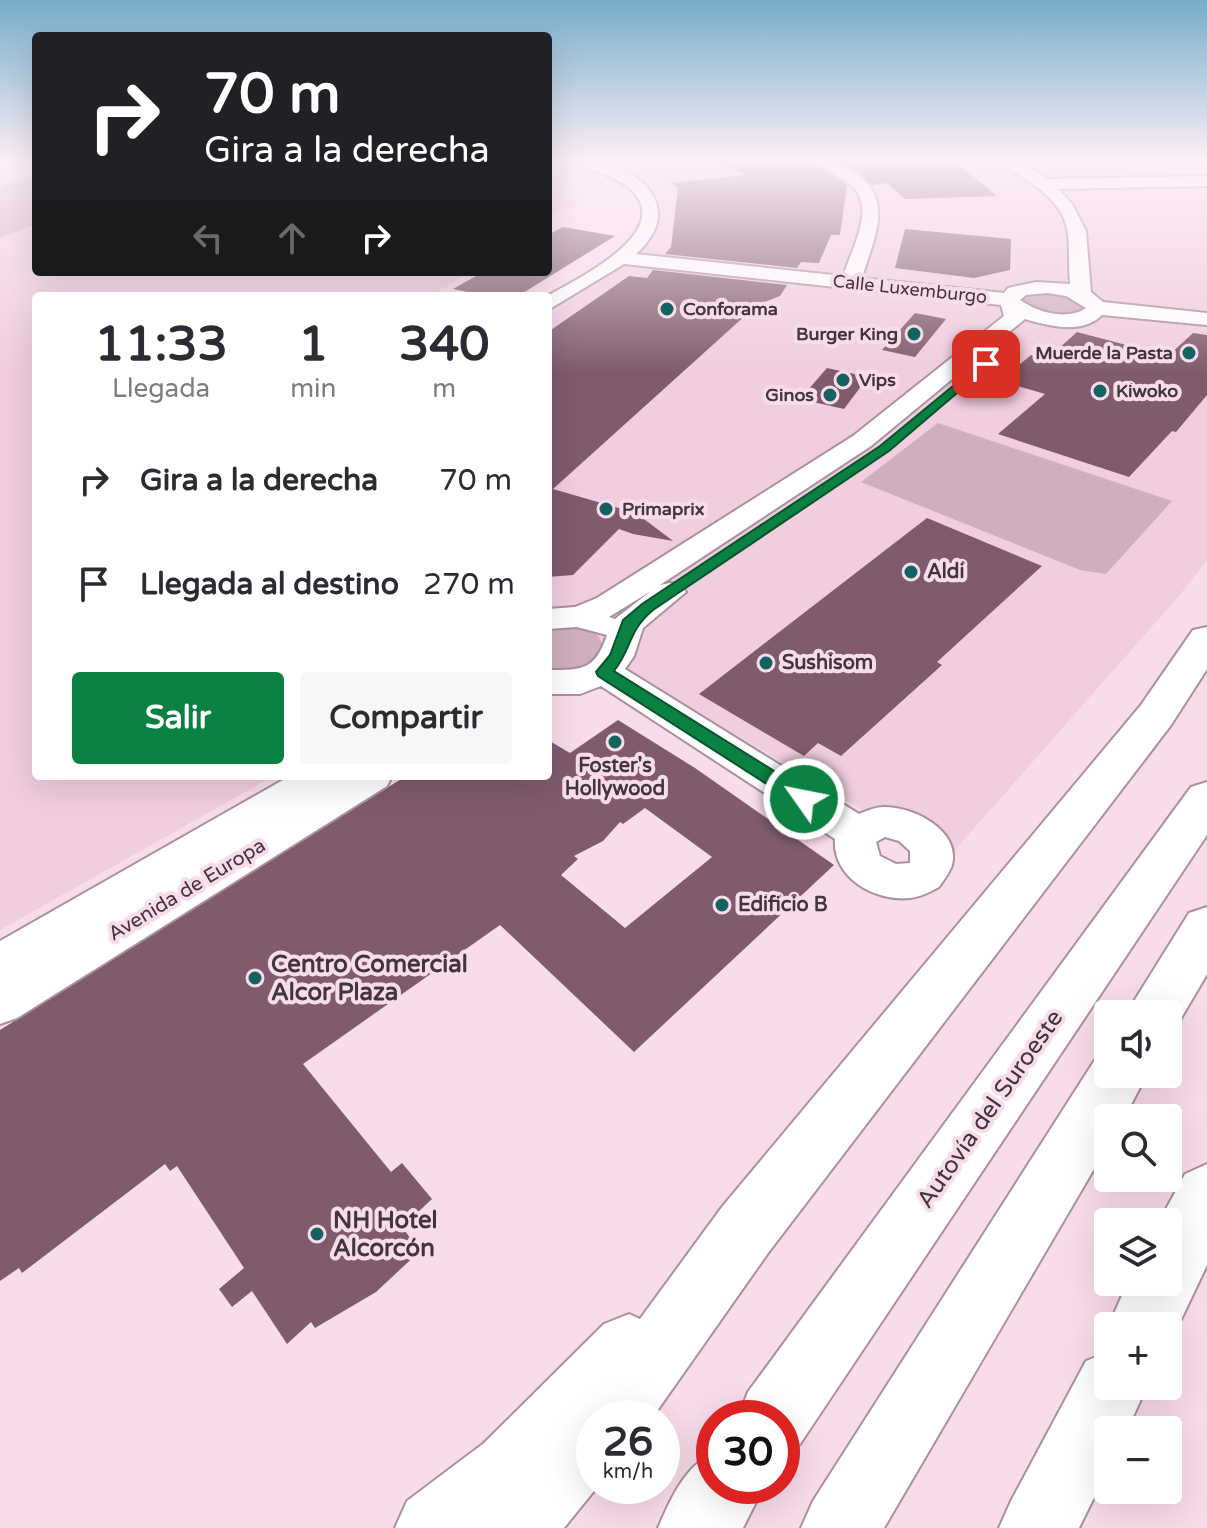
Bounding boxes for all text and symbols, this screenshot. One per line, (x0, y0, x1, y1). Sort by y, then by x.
text: 70 m (204, 61, 340, 128)
icon: right (72, 64, 176, 168)
text: Gira a la derecha (204, 129, 490, 172)
icon: left (186, 216, 230, 260)
icon: ahead (270, 216, 314, 260)
icon: right (354, 216, 398, 260)
street label: Calle Luxemburgo (832, 270, 988, 308)
place label: Conforama (683, 298, 778, 320)
marker: Conforama (658, 300, 676, 318)
text: 11:33 (95, 316, 228, 374)
text: 1 (298, 316, 328, 374)
text: 340 (399, 316, 489, 374)
place label: Burger King (796, 323, 898, 345)
marker: Burger King (905, 325, 923, 343)
pin (952, 330, 1020, 398)
icon: arrive (964, 342, 1008, 386)
place label: Muerde la Pasta (1035, 342, 1173, 364)
marker: Muerde la Pasta (1180, 344, 1198, 362)
place label: Vips (859, 369, 896, 391)
marker: Vips (834, 371, 852, 389)
text: Llegada (112, 373, 210, 404)
text: min (290, 373, 336, 404)
text: m (432, 373, 456, 404)
place label: Kiwoko (1116, 380, 1178, 402)
marker: Kiwoko (1091, 382, 1109, 400)
place label: Ginos (765, 384, 814, 406)
marker: Ginos (821, 386, 839, 404)
icon: right (72, 458, 116, 502)
text: Gira a la derecha (140, 462, 378, 499)
text: 70 m (439, 462, 512, 499)
place label: Primaprix (622, 498, 705, 520)
marker: Primaprix (597, 500, 615, 518)
place label: Aldi (927, 560, 964, 584)
icon: arrive (72, 562, 116, 606)
marker: Aldi (902, 563, 920, 581)
text: Llegada al destino (140, 566, 399, 603)
text: 270 m (423, 566, 515, 603)
place label: Sushisom (782, 651, 873, 675)
marker: Sushisom (757, 654, 775, 672)
button: Salir (72, 672, 284, 764)
button: Compartir (300, 672, 512, 764)
marker: Foster's Hollywood (606, 733, 624, 751)
place label: Foster's Hollywood (565, 754, 665, 801)
position arrow (762, 757, 846, 841)
street label: Avenida de Europa (104, 834, 270, 946)
place label: Edificio B (738, 893, 828, 917)
marker: Edificio B (713, 896, 731, 914)
place label: Centro Comercial Alcor Plaza (271, 950, 468, 1007)
marker: Centro Comercial Alcor Plaza (246, 969, 264, 987)
map controls (1094, 1000, 1182, 1504)
button: sound (1094, 1000, 1182, 1088)
street label: Autovía del Suroeste (911, 1004, 1069, 1214)
button: search (1094, 1104, 1182, 1192)
place label: NH Hotel Alcorcón (333, 1206, 437, 1263)
button: layers (1094, 1208, 1182, 1296)
marker: NH Hotel Alcorcón (308, 1225, 326, 1243)
button: + (1094, 1312, 1182, 1400)
speed limit sign: 30 (696, 1400, 800, 1504)
button: − (1094, 1416, 1182, 1504)
text: 26 (603, 1418, 653, 1466)
text: km/h (603, 1460, 653, 1484)

